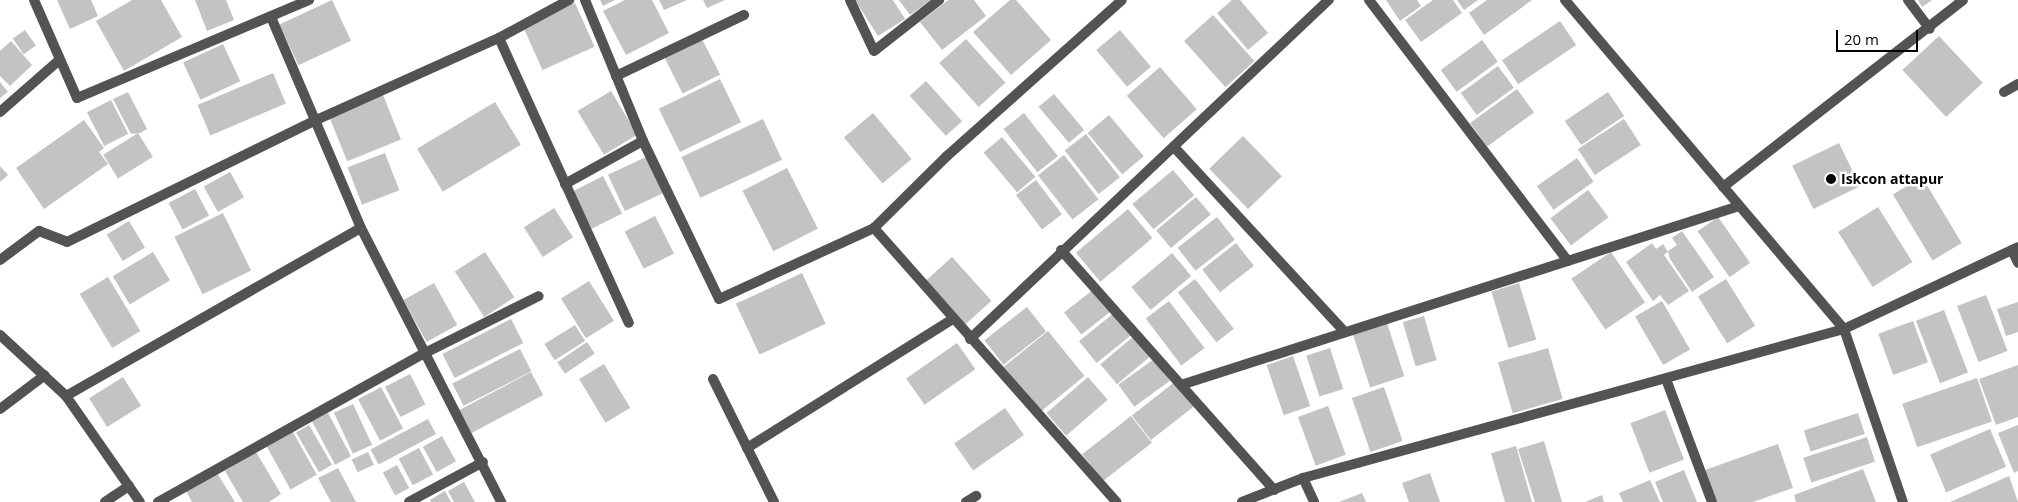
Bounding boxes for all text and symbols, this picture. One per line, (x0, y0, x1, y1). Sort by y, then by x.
scale bar (1838, 20, 1920, 52)
text: 20 m (1844, 29, 1879, 49)
place label: Iskcon attapur (1841, 171, 1943, 187)
marker: Iskcon attapur (1825, 173, 1837, 185)

